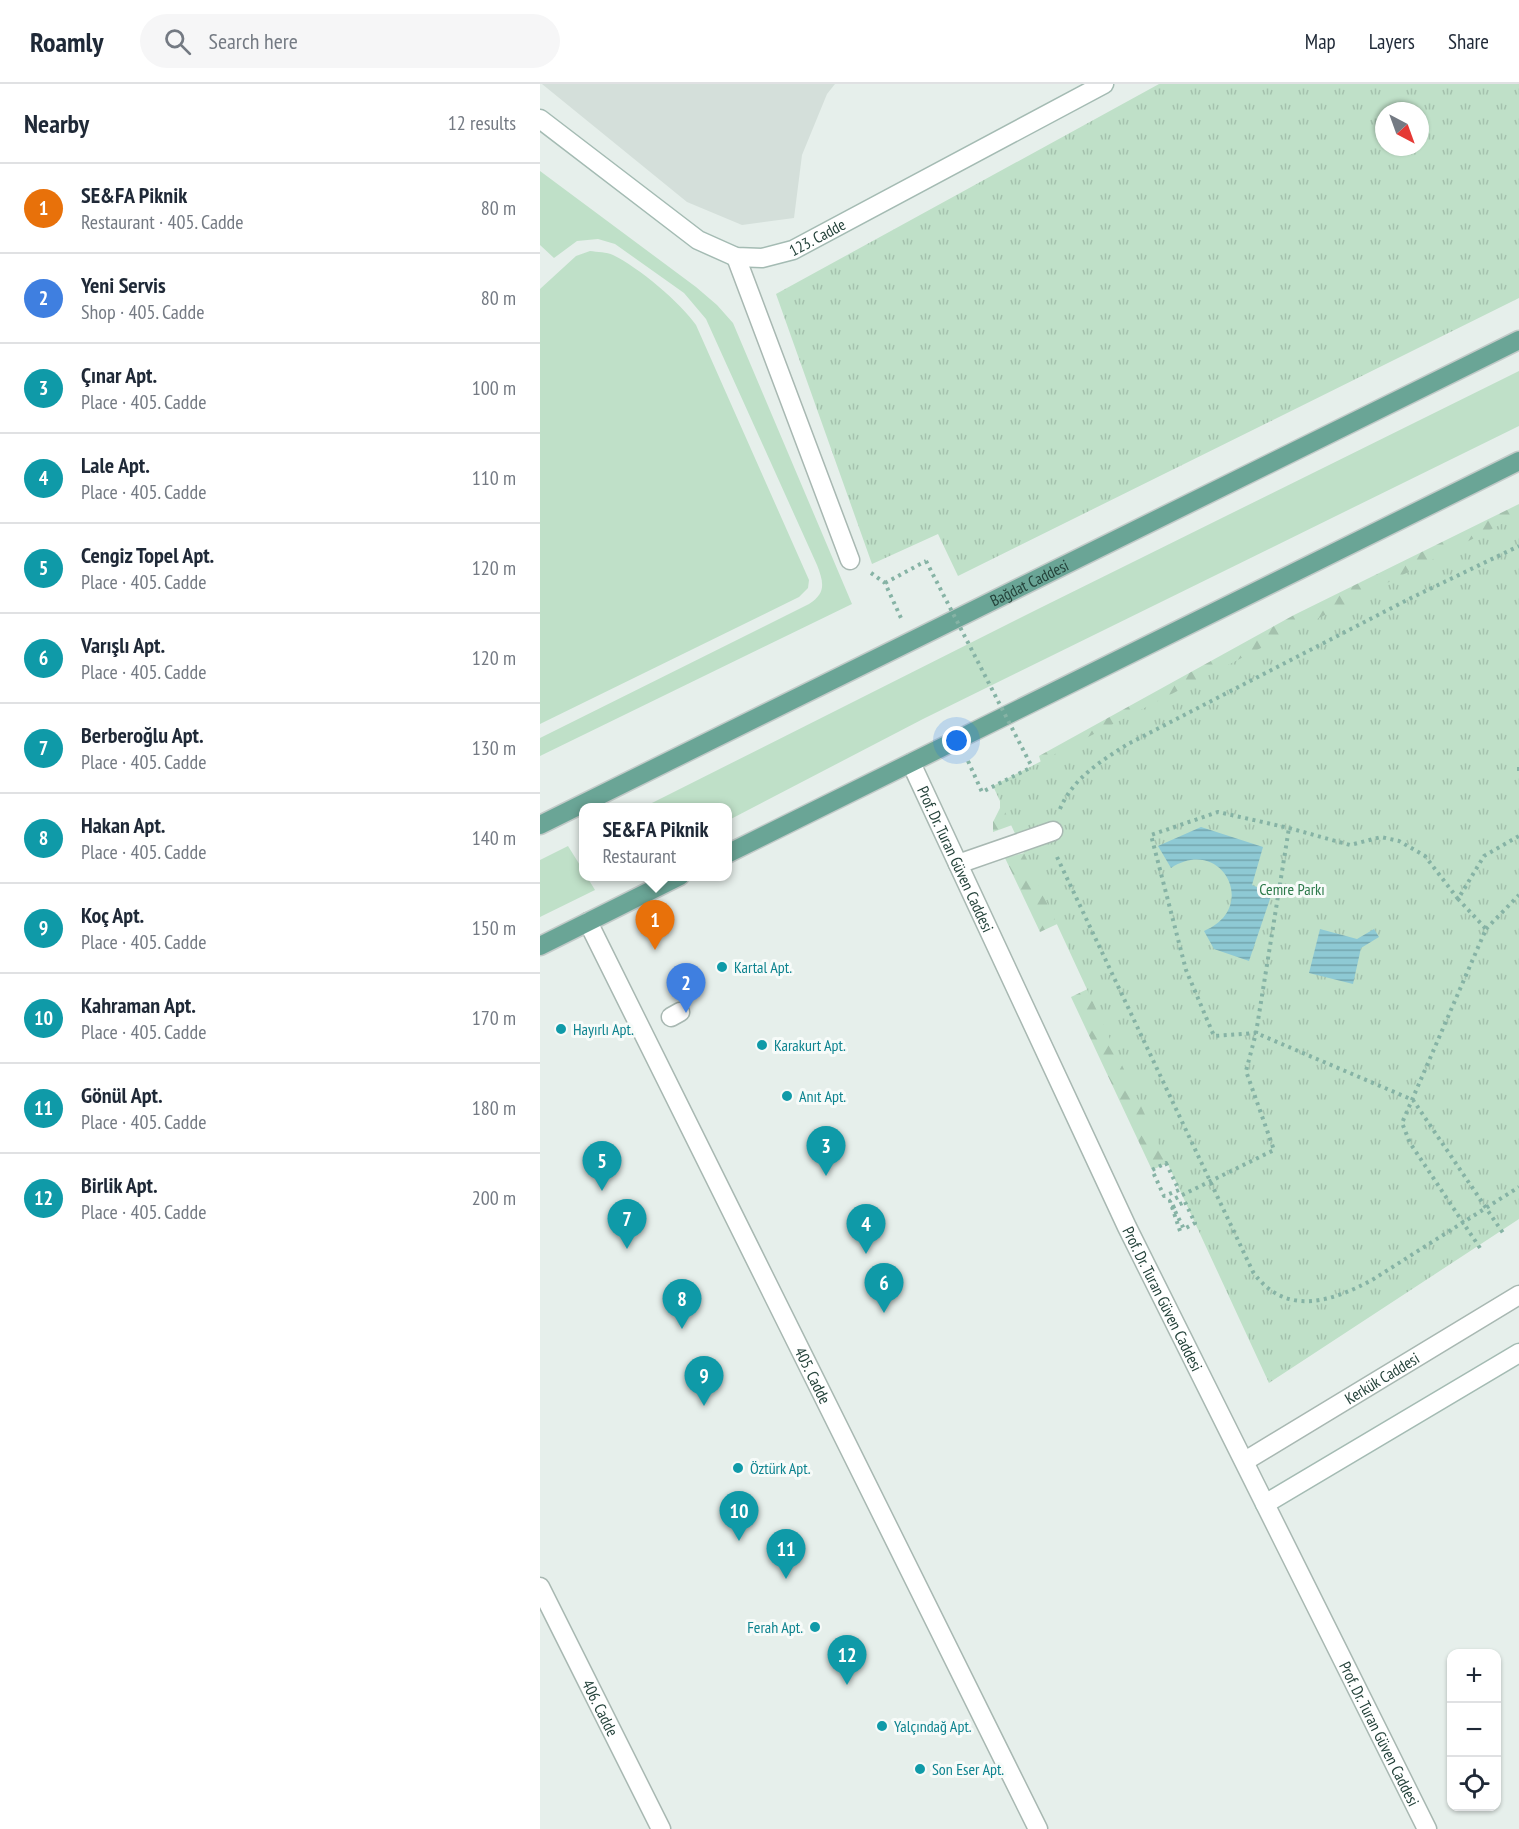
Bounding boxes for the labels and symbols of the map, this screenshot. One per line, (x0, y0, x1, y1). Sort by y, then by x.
north arrow (1375, 102, 1429, 156)
street label: 123. Cadde (786, 214, 849, 260)
street label: Bağdat Caddesi (987, 555, 1072, 610)
your location (942, 726, 971, 755)
street label: Prof. Dr. Turan Güven Caddesi (913, 783, 998, 935)
park label: Cemre Parkı (1259, 879, 1325, 899)
pin: 1 (636, 900, 674, 950)
place label: Kartal Apt. (734, 957, 792, 977)
marker: Kartal Apt. (715, 960, 729, 974)
pin: 2 (666, 964, 706, 1013)
place label: Hayırlı Apt. (573, 1019, 634, 1039)
marker: Hayırlı Apt. (554, 1022, 568, 1036)
place label: Karakurt Apt. (774, 1035, 846, 1055)
marker: Karakurt Apt. (755, 1038, 769, 1052)
place label: Anıt Apt. (799, 1086, 846, 1106)
marker: Anıt Apt. (780, 1089, 794, 1103)
pin: 3 (806, 1126, 846, 1176)
pin: 5 (582, 1142, 622, 1191)
pin: 7 (608, 1200, 646, 1249)
pin: 4 (846, 1204, 886, 1254)
street label: Prof. Dr. Turan Güven Caddesi (1118, 1223, 1207, 1374)
pin: 6 (864, 1264, 904, 1313)
pin: 8 (662, 1280, 702, 1329)
street label: 405. Cadde (790, 1344, 835, 1407)
street label: Kerkük Caddesi (1341, 1348, 1423, 1408)
pin: 9 (684, 1356, 724, 1406)
place label: Öztürk Apt. (750, 1458, 811, 1478)
marker: Öztürk Apt. (731, 1461, 745, 1475)
pin: 10 (720, 1492, 758, 1541)
pin: 11 (766, 1530, 806, 1579)
place label: Ferah Apt. (747, 1617, 803, 1637)
marker: Ferah Apt. (808, 1620, 822, 1634)
pin: 12 (828, 1636, 866, 1685)
street label: Prof. Dr. Turan Güven Caddesi (1335, 1658, 1424, 1809)
street label: 406. Cadde (578, 1676, 623, 1739)
place label: Yalçındağ Apt. (894, 1716, 972, 1736)
marker: Yalçındağ Apt. (875, 1719, 889, 1733)
place label: Son Eser Apt. (932, 1759, 1004, 1779)
marker: Son Eser Apt. (913, 1762, 927, 1776)

